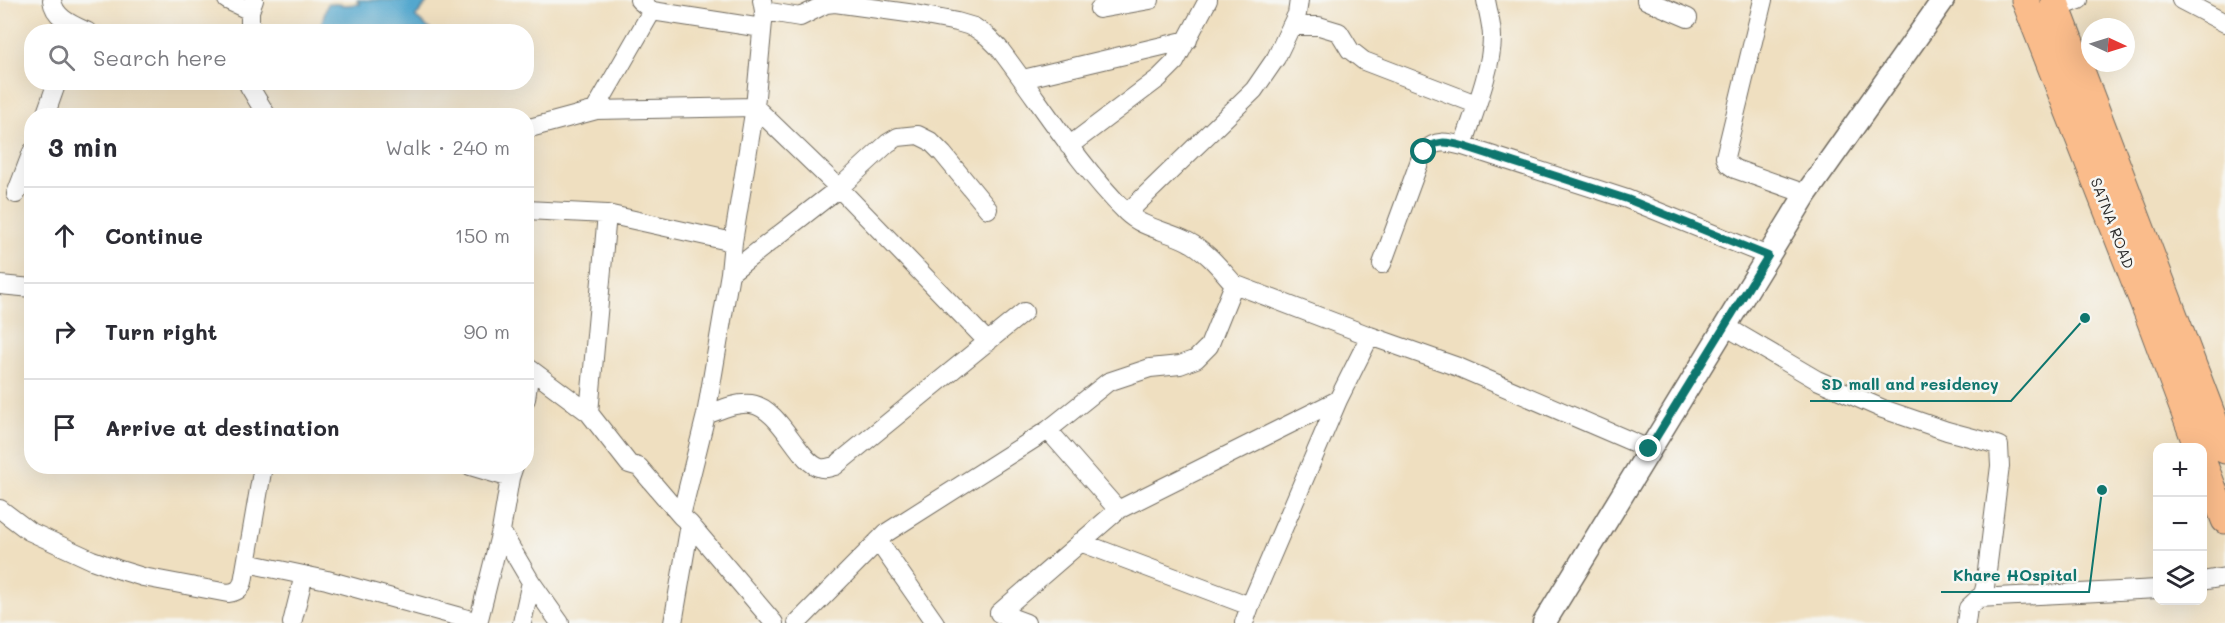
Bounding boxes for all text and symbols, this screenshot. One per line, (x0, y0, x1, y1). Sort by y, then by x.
north arrow (2081, 18, 2135, 72)
search box (24, 24, 534, 90)
icon: search (45, 41, 78, 74)
text: Search here (93, 43, 227, 72)
text: 3 min (48, 130, 117, 164)
text: Walk · 240 m (385, 134, 510, 160)
route start (1410, 138, 1436, 164)
street label: SATNA ROAD (2087, 175, 2139, 271)
icon: ahead (48, 219, 81, 252)
text: Continue (105, 221, 203, 250)
text: 150 m (455, 222, 510, 248)
icon: right (48, 315, 81, 348)
text: Turn right (105, 317, 217, 346)
text: 90 m (464, 318, 510, 344)
callout: SD mall and residency (1810, 367, 2011, 401)
text: SD mall and residency (1821, 373, 1999, 394)
icon: arrive (48, 411, 81, 444)
text: Arrive at destination (105, 413, 340, 442)
route end (1635, 435, 1661, 461)
map controls (2153, 443, 2207, 605)
button: + (2153, 443, 2207, 497)
button: − (2153, 497, 2207, 551)
button: layers (2153, 551, 2207, 605)
callout: Khare HOspital (1941, 558, 2089, 592)
text: Khare HOspital (1953, 564, 2077, 585)

